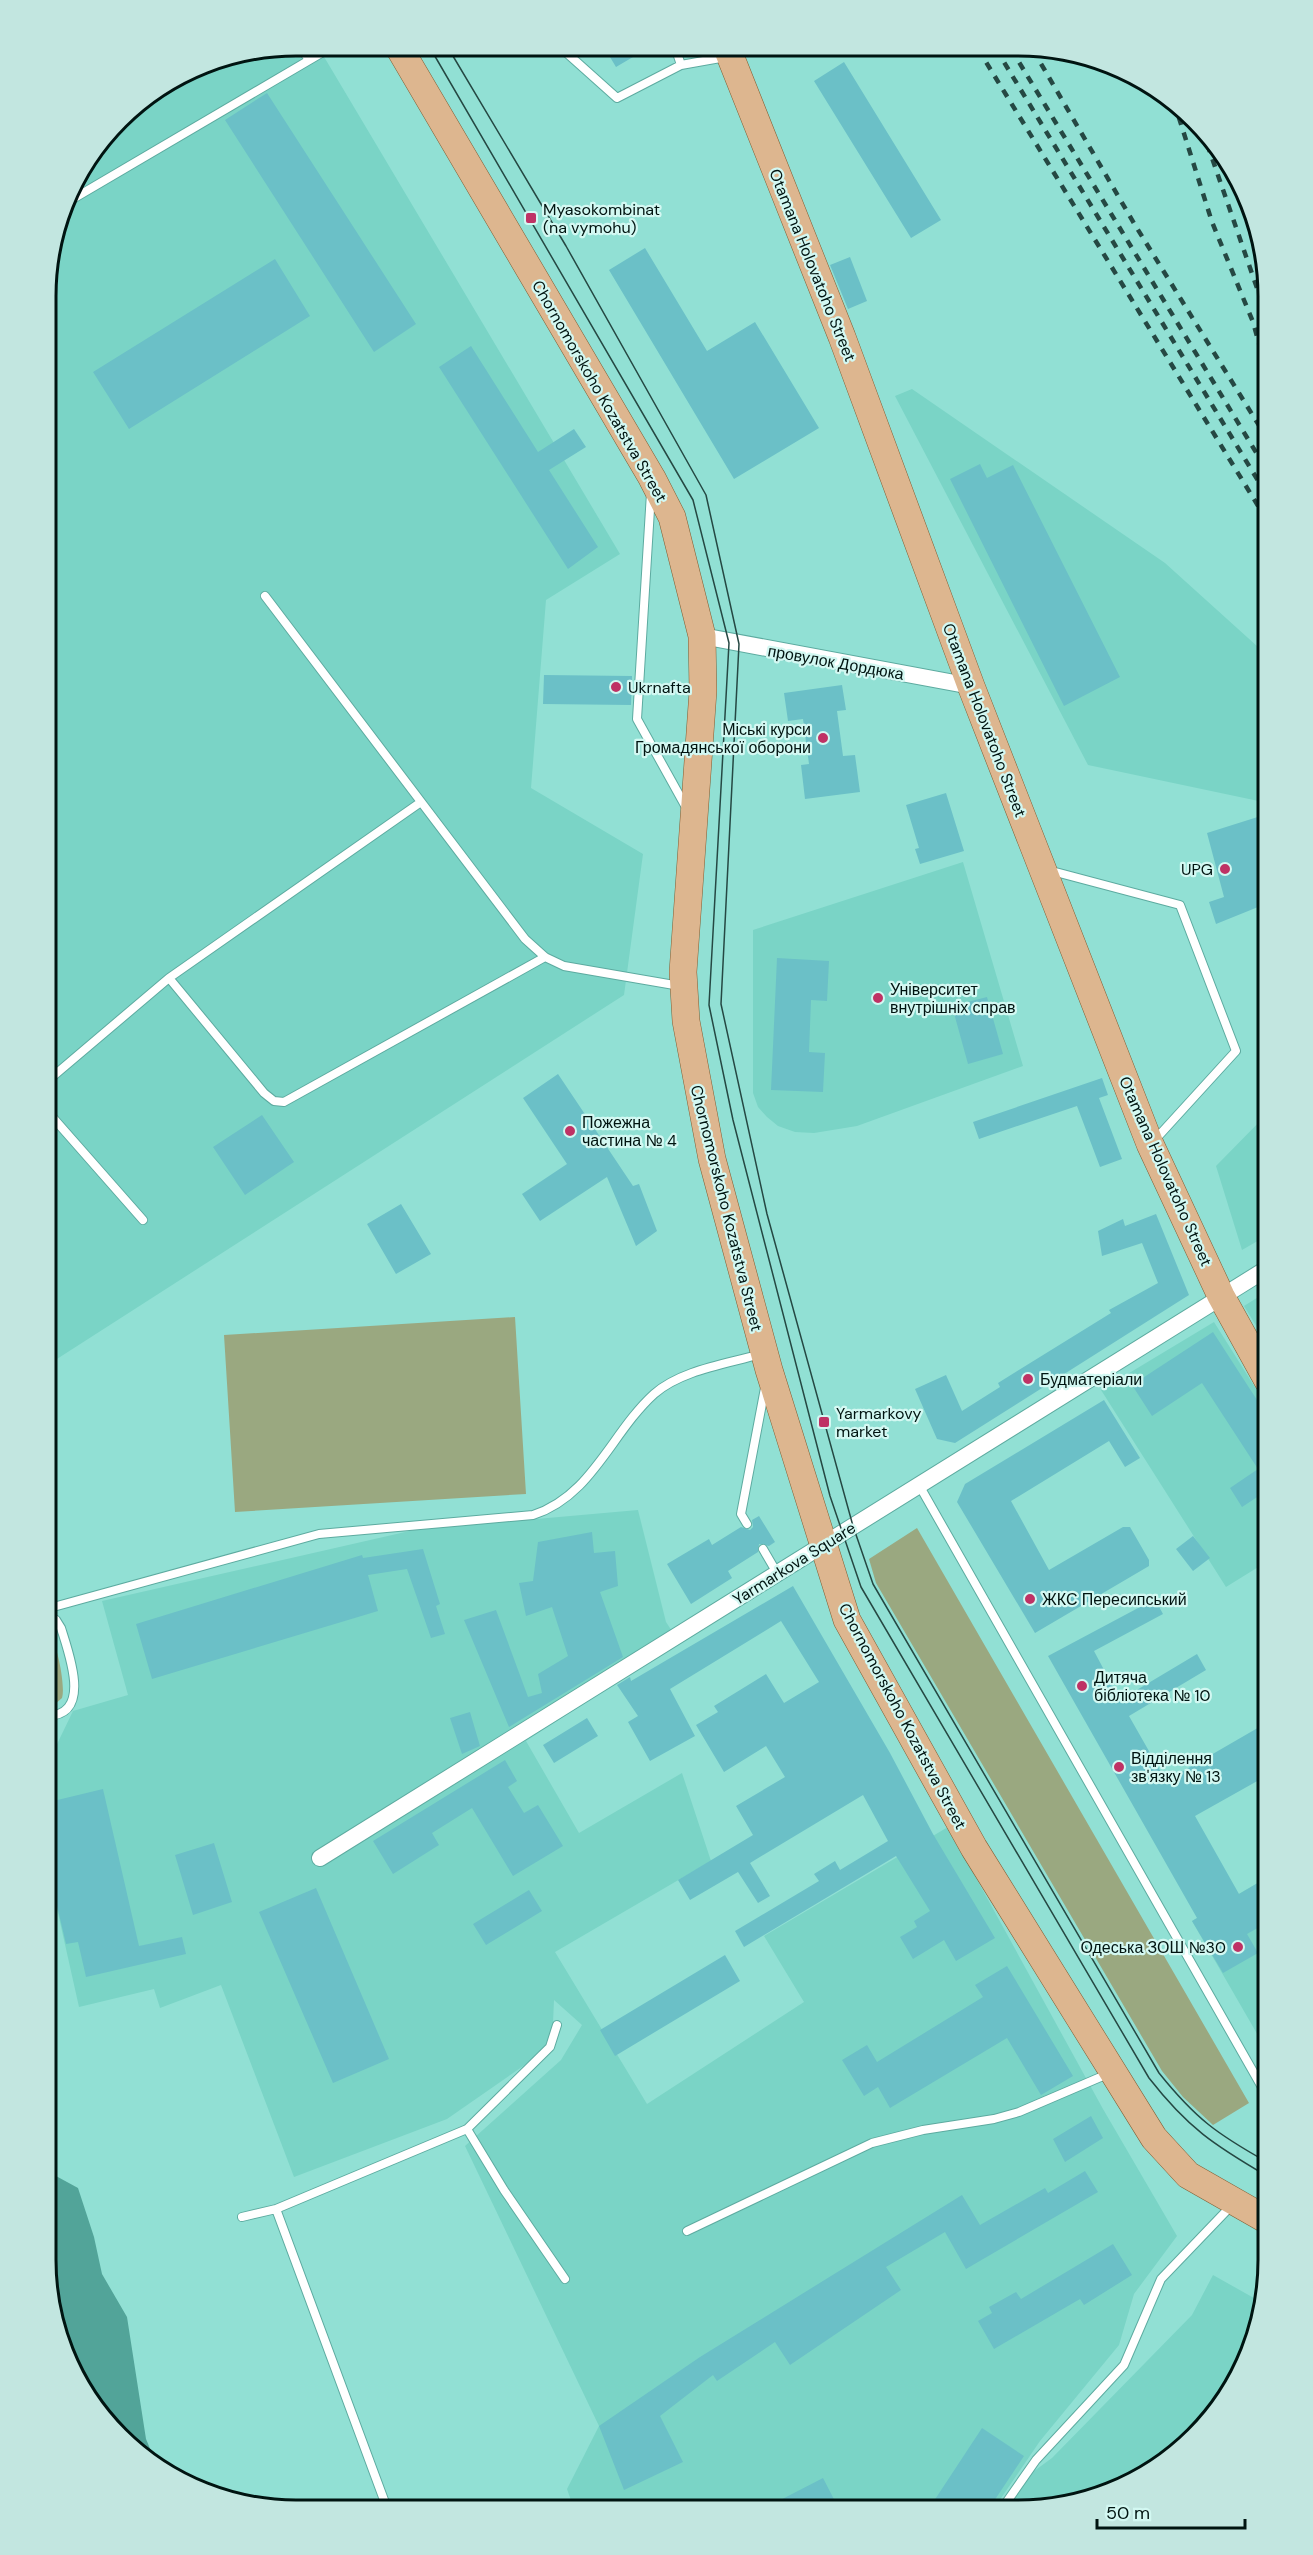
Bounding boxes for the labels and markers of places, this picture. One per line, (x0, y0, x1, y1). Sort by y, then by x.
place label: Myasokombinat (na vymohu) (543, 199, 660, 238)
marker: Myasokombinat (na vymohu) (524, 211, 538, 225)
place label: Ukrnafta (628, 677, 691, 698)
marker: Ukrnafta (609, 680, 623, 694)
place label: Міські курси Громадянської оборони (635, 719, 811, 758)
marker: Міські курси Громадянської оборони (816, 731, 830, 745)
place label: UPG (1181, 859, 1213, 880)
marker: UPG (1218, 862, 1232, 876)
place label: Університет внутрішніх справ (890, 979, 1016, 1018)
marker: Університет внутрішніх справ (871, 991, 885, 1005)
place label: Пожежна частина № 4 (582, 1112, 677, 1151)
marker: Пожежна частина № 4 (563, 1124, 577, 1138)
place label: Будматеріали (1040, 1369, 1142, 1390)
marker: Будматеріали (1021, 1372, 1035, 1386)
place label: Yarmarkovy market (836, 1403, 922, 1442)
marker: Yarmarkovy market (817, 1415, 831, 1429)
place label: ЖКС Пересипський (1042, 1589, 1187, 1610)
marker: ЖКС Пересипський (1023, 1592, 1037, 1606)
place label: Дитяча бібліотека № 10 (1094, 1667, 1211, 1706)
marker: Дитяча бібліотека № 10 (1075, 1679, 1089, 1693)
place label: Відділення зв'язку № 13 (1131, 1748, 1221, 1787)
marker: Відділення зв'язку № 13 (1112, 1760, 1126, 1774)
place label: Одеська ЗОШ №30 (1080, 1937, 1226, 1958)
marker: Одеська ЗОШ №30 (1231, 1940, 1245, 1954)

